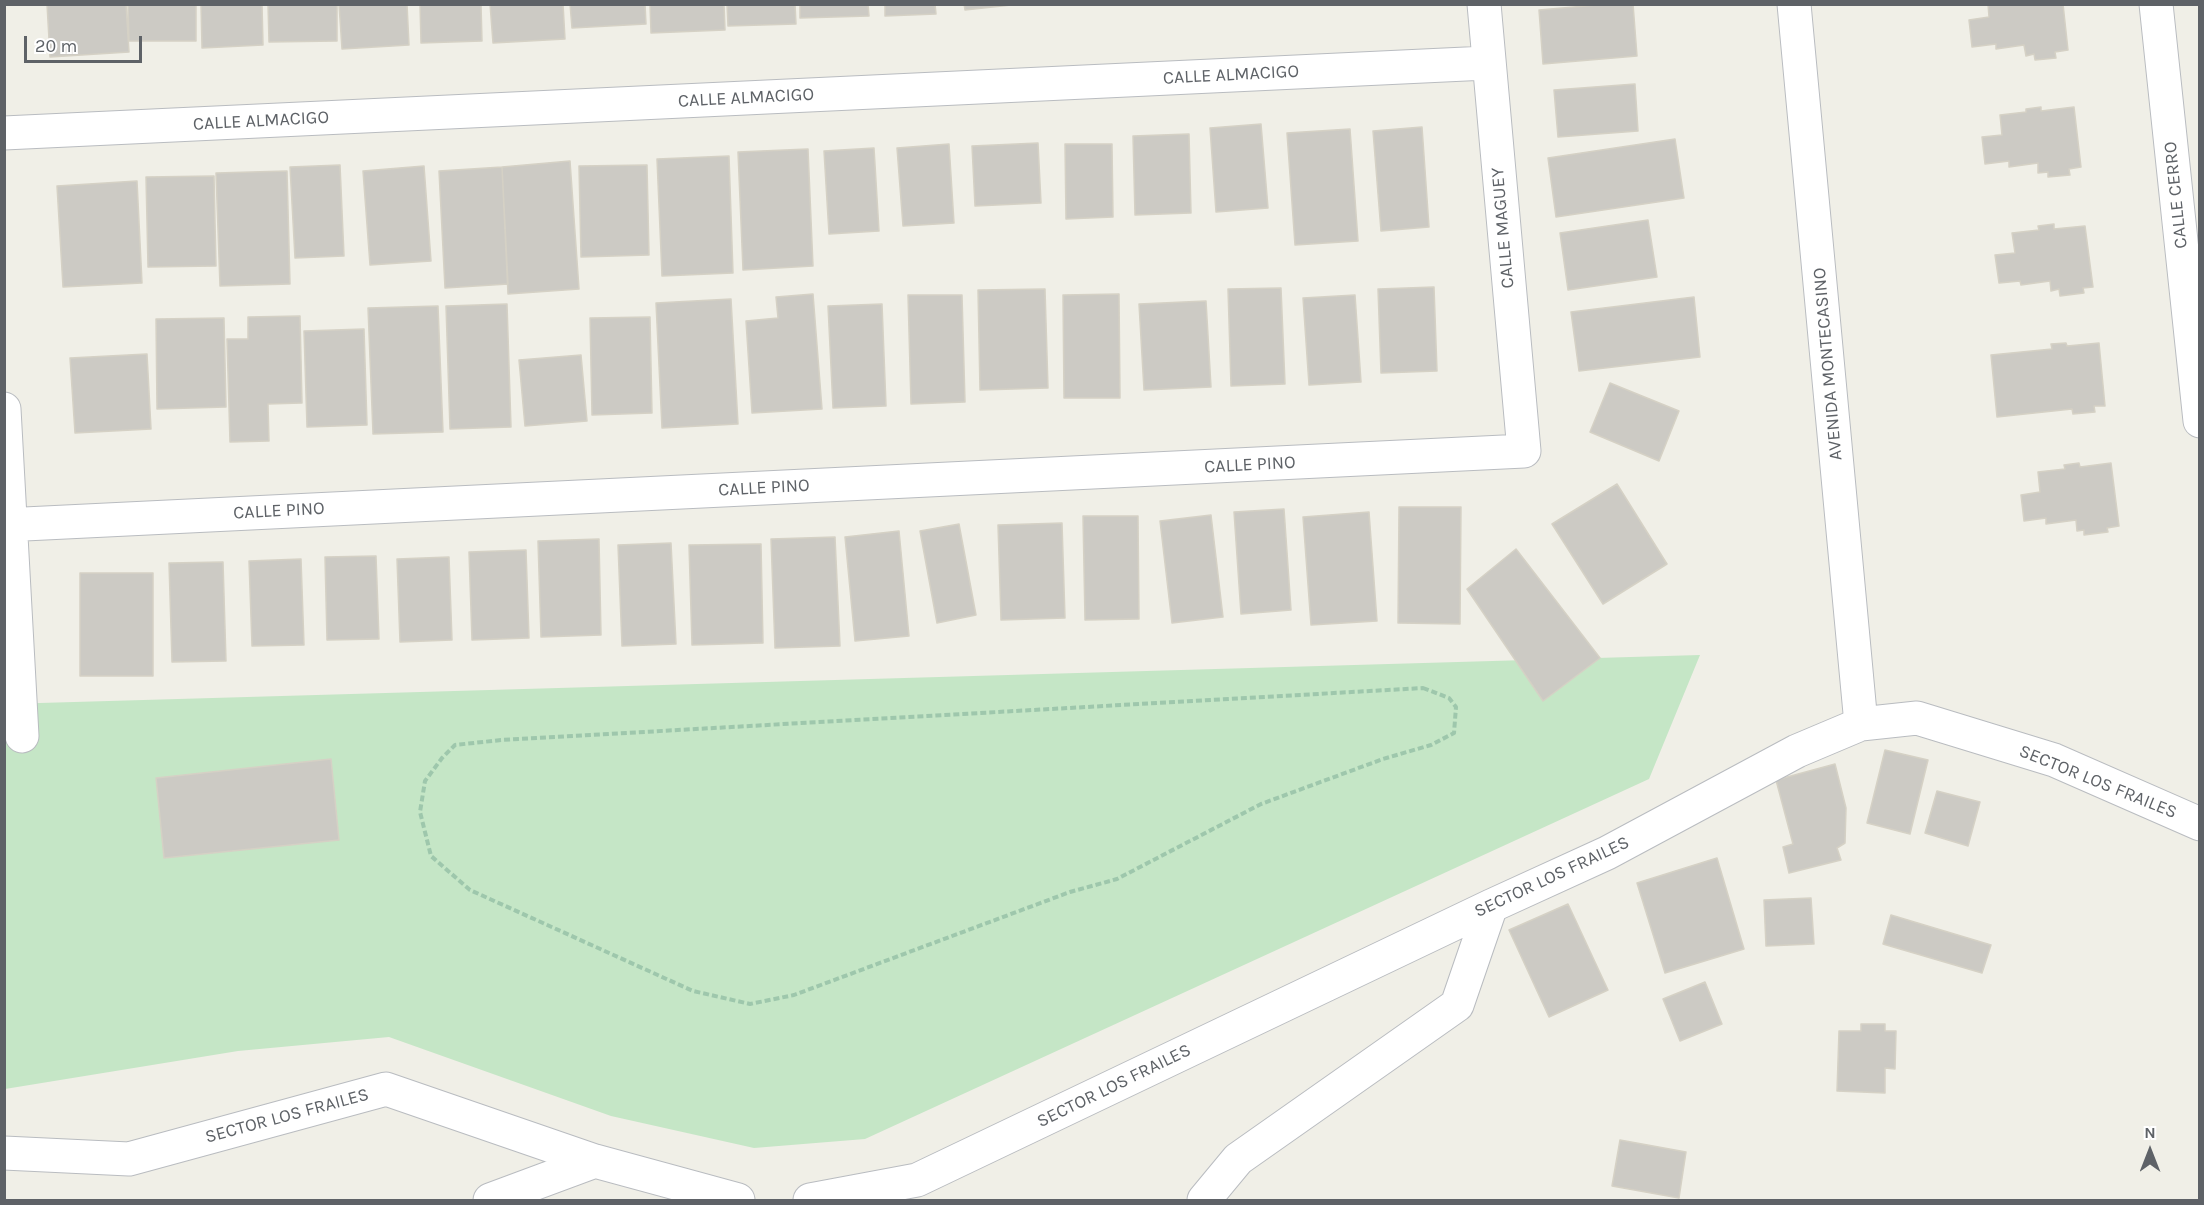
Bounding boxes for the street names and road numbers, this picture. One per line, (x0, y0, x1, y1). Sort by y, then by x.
street label: CALLE ALMACIGO (1162, 61, 1300, 89)
street label: CALLE ALMACIGO (677, 84, 815, 112)
street label: CALLE ALMACIGO (192, 107, 330, 135)
street label: CALLE CERRO (2160, 140, 2192, 250)
street label: CALLE MAGUEY (1487, 167, 1519, 289)
street label: AVENIDA MONTECASINO (1809, 267, 1847, 461)
street label: CALLE PINO (1204, 452, 1296, 478)
street label: CALLE PINO (718, 475, 810, 501)
street label: CALLE PINO (233, 498, 325, 524)
street label: SECTOR LOS FRAILES (2016, 740, 2180, 824)
street label: SECTOR LOS FRAILES (1471, 832, 1633, 922)
street label: SECTOR LOS FRAILES (1034, 1039, 1194, 1133)
street label: SECTOR LOS FRAILES (203, 1084, 371, 1148)

